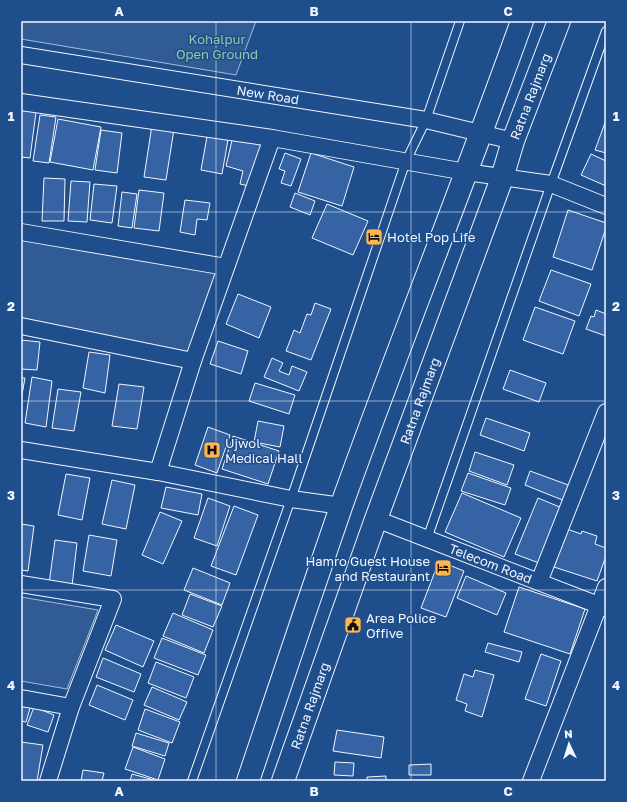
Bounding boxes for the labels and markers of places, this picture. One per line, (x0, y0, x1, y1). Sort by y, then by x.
hotel icon: Hotel Pop Life (364, 227, 384, 247)
place label: Hotel Pop Life (387, 229, 475, 245)
place label: Ujwol Medical Hall (225, 435, 303, 466)
hospital icon: Ujwol Medical Hall (202, 440, 222, 460)
place label: Hamro Guest House and Restaurant (305, 553, 430, 584)
hotel icon: Hamro Guest House and Restaurant (433, 558, 453, 578)
place label: Area Police Offive (366, 610, 436, 641)
public building icon: Area Police Offive (343, 615, 363, 635)

